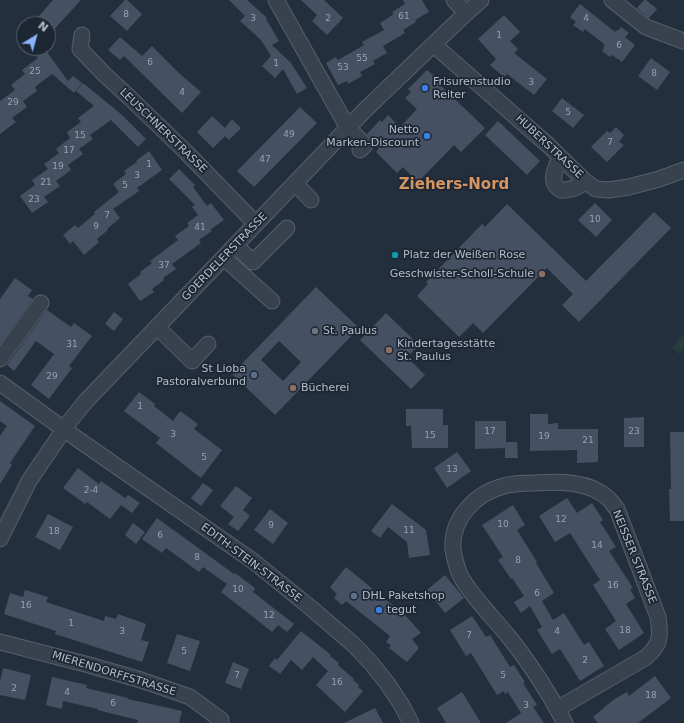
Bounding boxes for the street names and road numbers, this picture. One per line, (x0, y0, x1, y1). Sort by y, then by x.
street label: LEUSCHNERSTRASSE (117, 86, 209, 176)
street label: HUBERSTRASSE (512, 112, 586, 182)
street label: GOERDELERSTRASSE (180, 210, 270, 304)
street label: NEISSER STRASSE (609, 508, 659, 606)
street label: EDITH-STEIN-STRASSE (198, 521, 304, 605)
street label: MIERENDORFFSTRASSE (50, 649, 178, 699)

